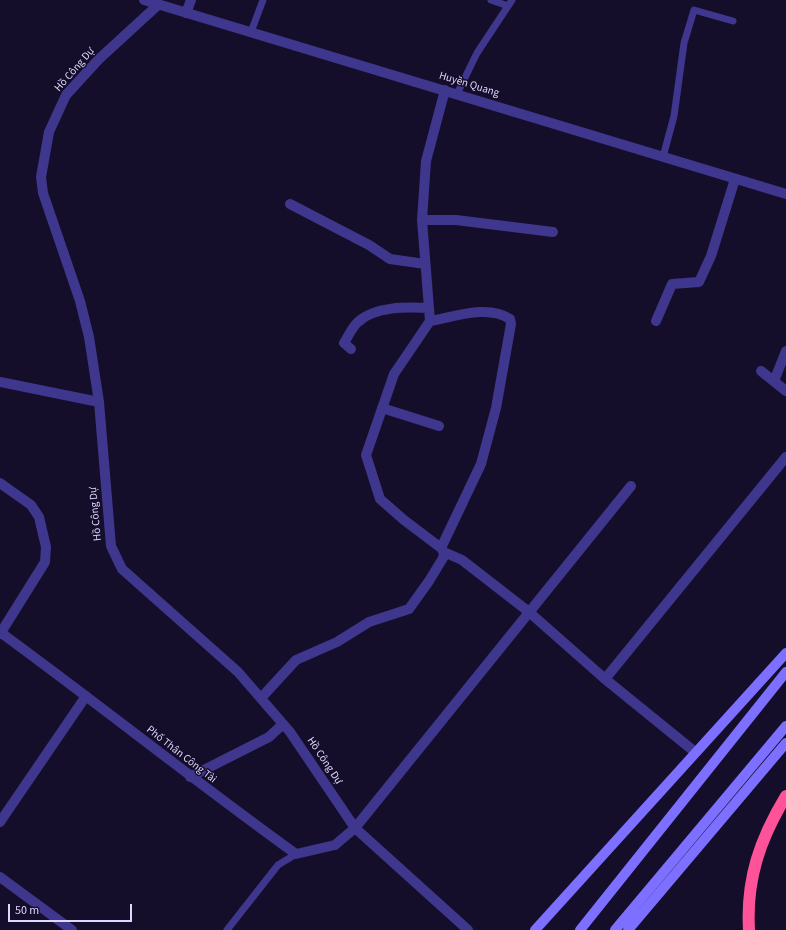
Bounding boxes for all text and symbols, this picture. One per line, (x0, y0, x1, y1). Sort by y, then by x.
street label: Hồ Công Dự (52, 45, 98, 95)
street label: Huyền Quang (437, 70, 501, 100)
street label: Hồ Công Dự (87, 486, 105, 542)
street label: Phố Thân Công Tài (143, 724, 219, 786)
street label: Hồ Công Dự (303, 735, 345, 787)
scale bar (10, 896, 134, 922)
text: 50 m (15, 902, 39, 919)

